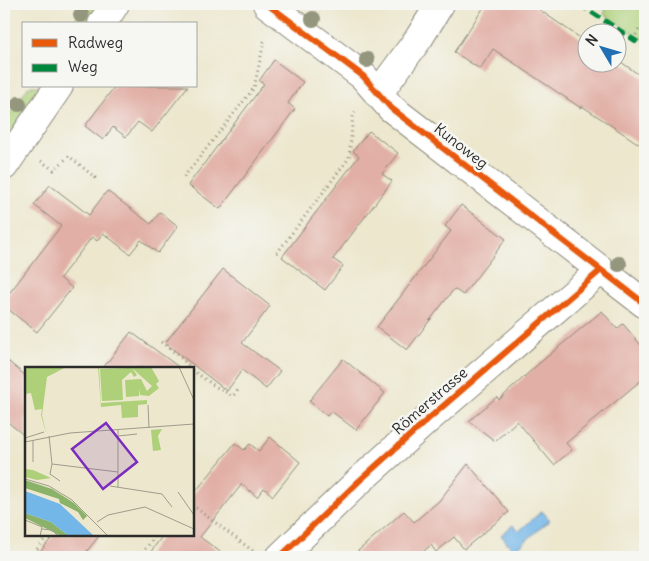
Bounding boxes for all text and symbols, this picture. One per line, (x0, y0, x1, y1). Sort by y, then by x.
legend (22, 22, 198, 88)
north arrow (576, 22, 626, 72)
text: N (582, 31, 602, 49)
text: Radweg (68, 33, 123, 52)
text: Weg (68, 57, 98, 76)
street label: Kunoweg (431, 119, 492, 173)
street label: Römerstrasse (388, 363, 471, 438)
inset map (25, 367, 194, 536)

